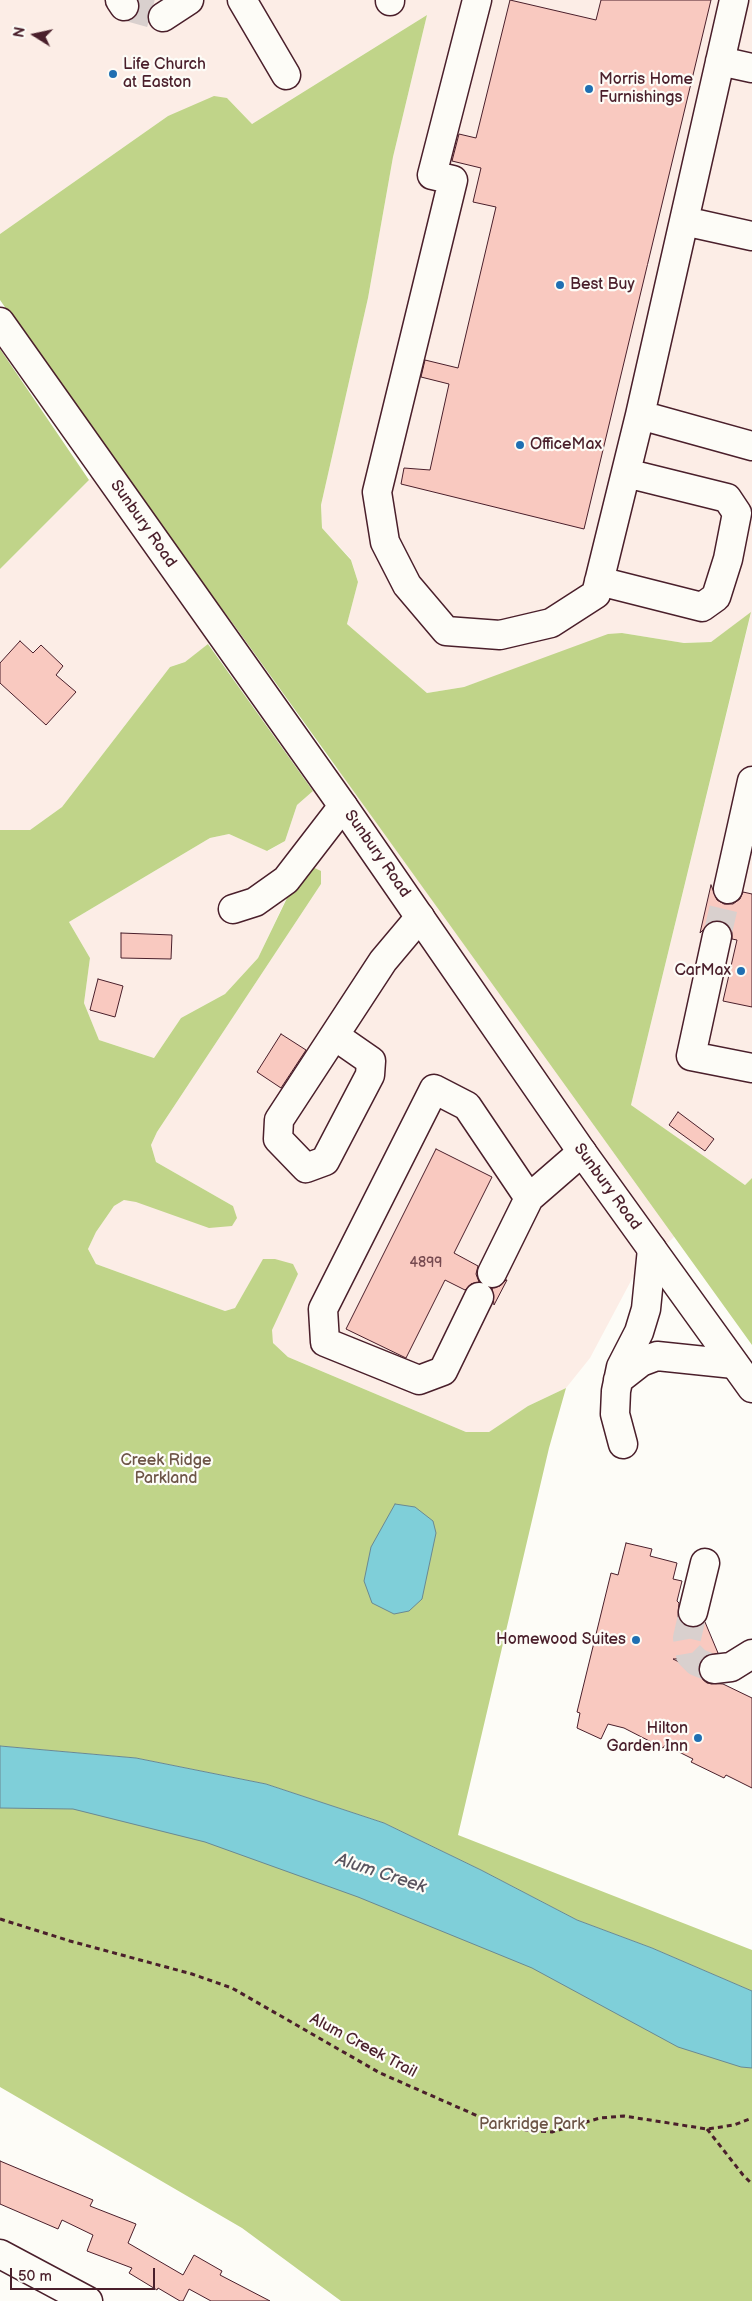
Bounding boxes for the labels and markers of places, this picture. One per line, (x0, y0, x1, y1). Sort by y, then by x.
place label: Life Church at Easton (123, 55, 206, 93)
marker: Life Church at Easton (107, 68, 119, 80)
place label: Morris Home Furnishings (599, 70, 693, 108)
marker: Morris Home Furnishings (583, 83, 595, 95)
place label: Best Buy (570, 275, 635, 295)
marker: Best Buy (554, 279, 566, 291)
place label: OfficeMax (530, 435, 602, 455)
marker: OfficeMax (514, 439, 526, 451)
place label: CarMax (674, 961, 731, 981)
marker: CarMax (735, 965, 747, 977)
place label: Homewood Suites (496, 1630, 626, 1650)
marker: Homewood Suites (630, 1634, 642, 1646)
place label: Hilton Garden Inn (606, 1719, 688, 1757)
marker: Hilton Garden Inn (692, 1732, 704, 1744)

